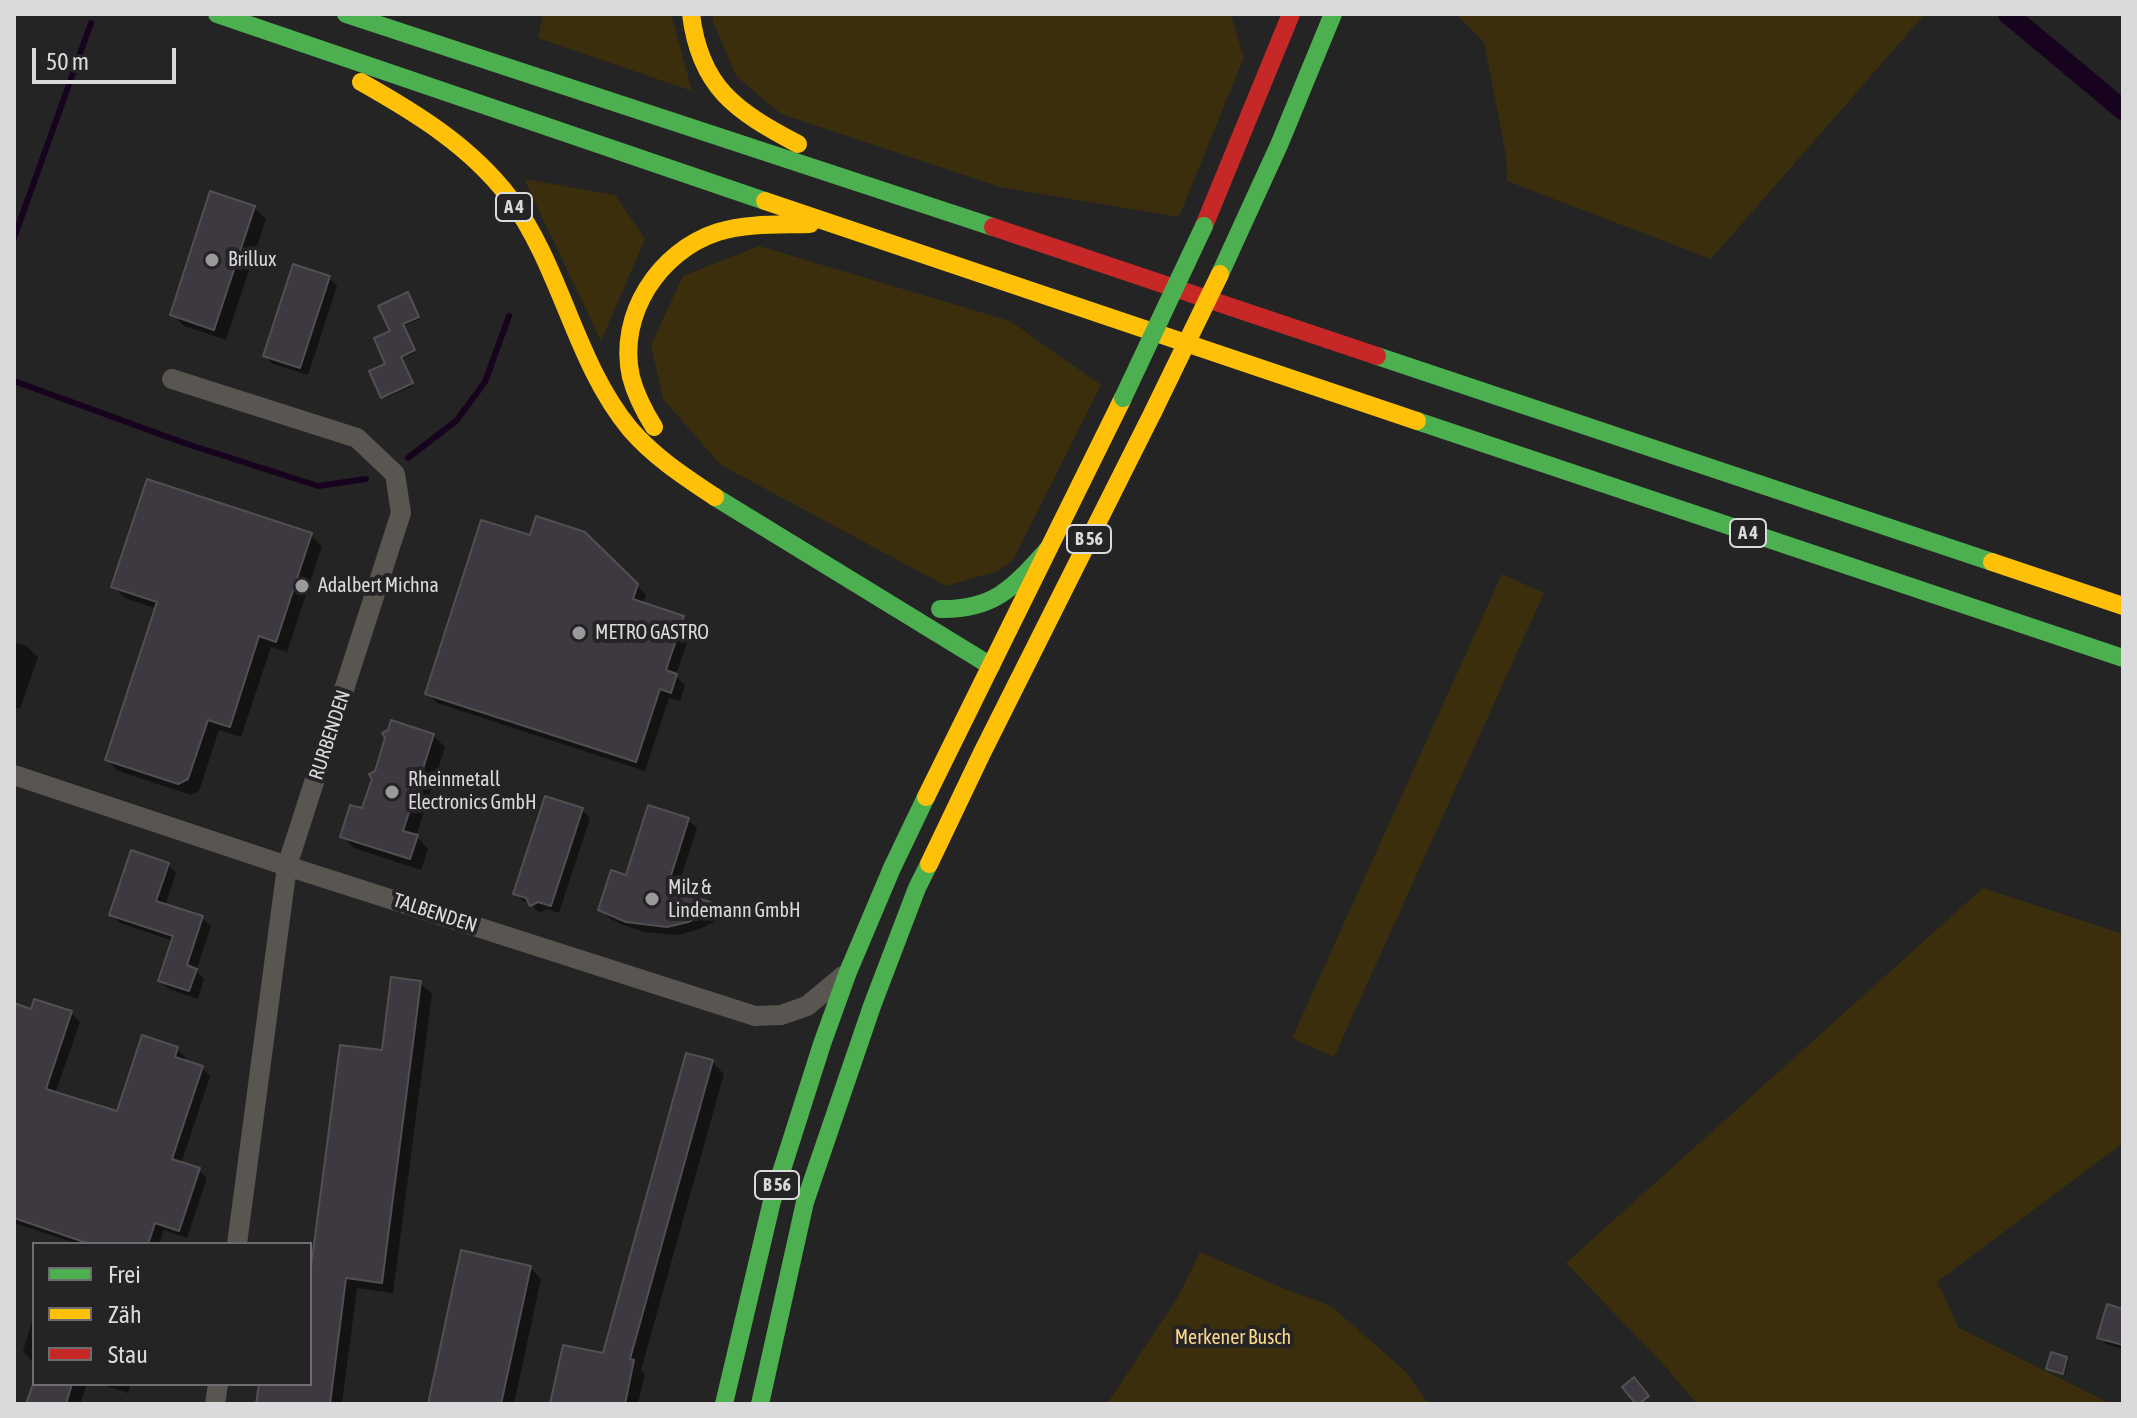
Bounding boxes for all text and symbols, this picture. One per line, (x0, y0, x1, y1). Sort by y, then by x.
scale bar (36, 32, 180, 82)
text: 50 m (46, 48, 89, 75)
road number: A 4 (496, 193, 532, 221)
place label: Brillux (228, 248, 276, 272)
marker: Brillux (203, 251, 221, 269)
road number: A 4 (1730, 519, 1766, 547)
road number: B 56 (1067, 525, 1111, 553)
place label: Adalbert Michna (318, 574, 439, 598)
marker: Adalbert Michna (293, 577, 311, 595)
place label: METRO GASTRO (595, 621, 709, 645)
marker: METRO GASTRO (570, 624, 588, 642)
street label: RURBENDEN (304, 687, 356, 783)
place label: Rheinmetall Electronics GmbH (408, 768, 537, 815)
marker: Rheinmetall Electronics GmbH (383, 783, 401, 801)
place label: Milz & Lindemann GmbH (668, 876, 801, 923)
street label: TALBENDEN (390, 888, 480, 938)
marker: Milz & Lindemann GmbH (643, 890, 661, 908)
road number: B 56 (755, 1171, 799, 1199)
legend (32, 1242, 312, 1386)
text: Frei (108, 1261, 141, 1288)
text: Zäh (108, 1301, 142, 1328)
park label: Merkener Busch (1175, 1326, 1291, 1350)
text: Stau (108, 1341, 148, 1368)

